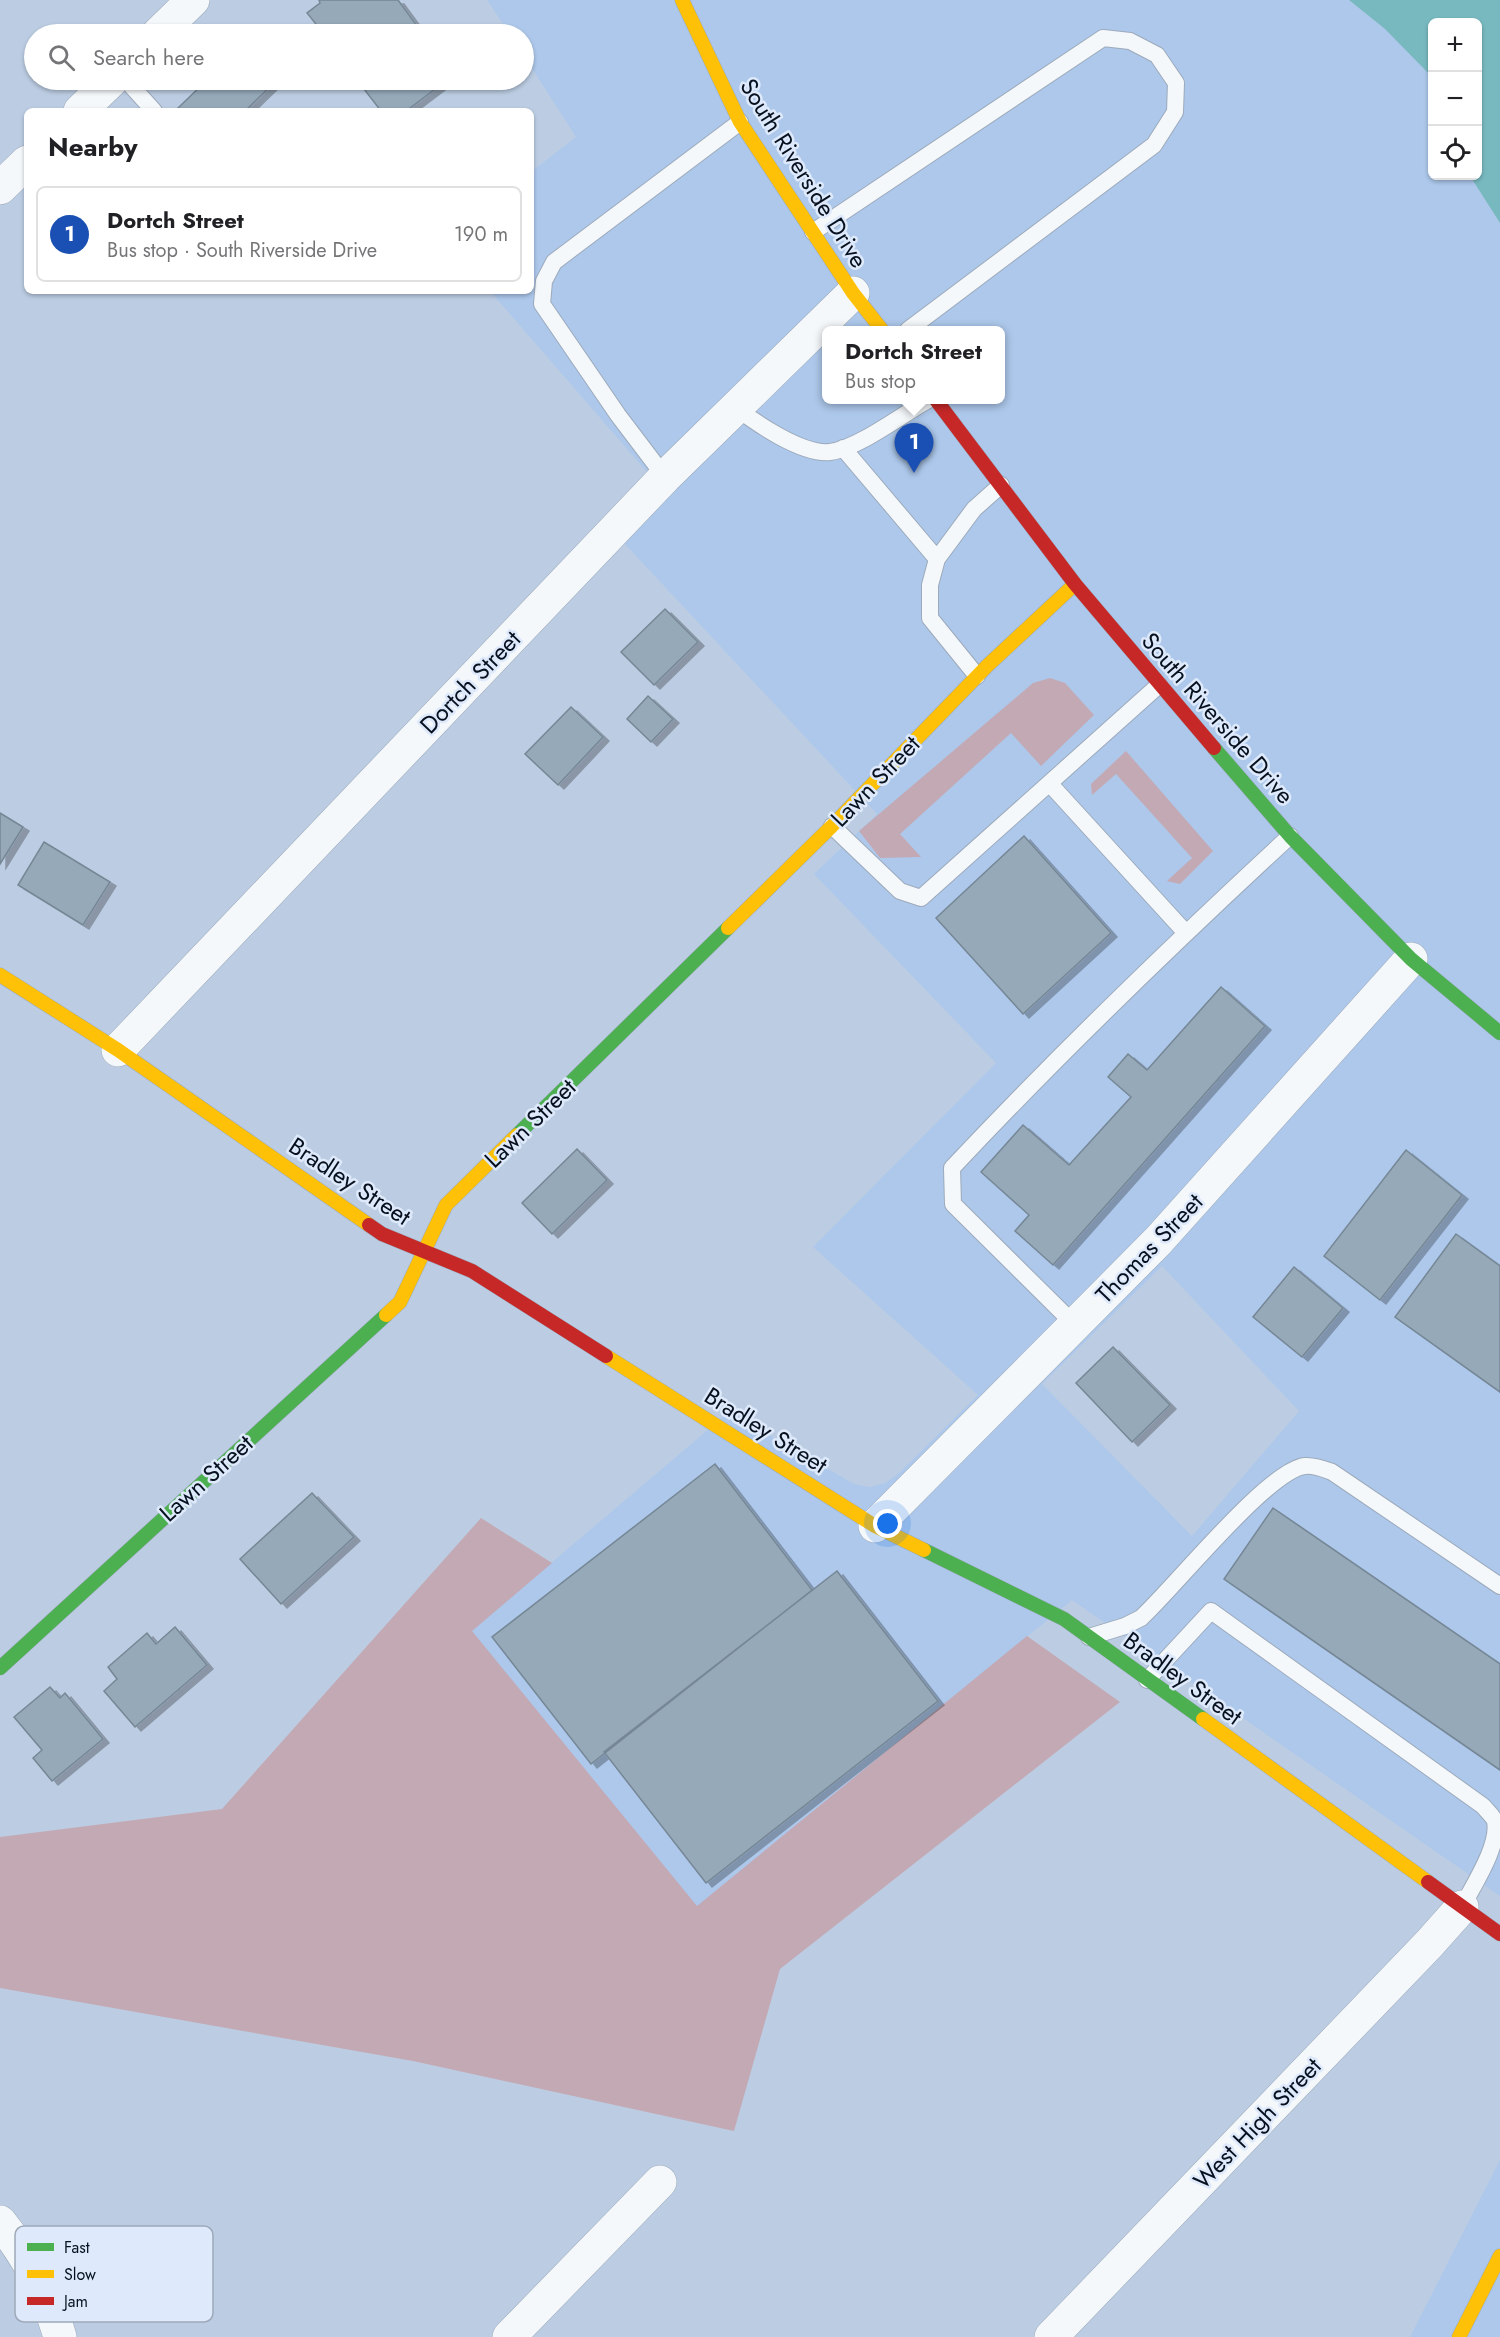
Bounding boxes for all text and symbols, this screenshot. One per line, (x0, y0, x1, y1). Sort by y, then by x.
map controls (1428, 18, 1482, 180)
button: + (1428, 18, 1482, 72)
search box (24, 24, 534, 90)
icon: search (45, 41, 78, 74)
text: Search here (93, 41, 204, 73)
street label: South Riverside Drive (732, 72, 876, 274)
button: − (1428, 72, 1482, 126)
button: locate (1428, 126, 1482, 180)
text: Nearby (48, 128, 137, 166)
text: Dortch Street (107, 204, 244, 236)
text: 1 (64, 220, 75, 249)
text: 190 m (454, 220, 508, 249)
text: Bus stop · South Riverside Drive (107, 236, 377, 265)
popup (822, 326, 1005, 404)
text: Dortch Street (845, 335, 982, 367)
text: Bus stop (845, 367, 916, 396)
pin: 1 (894, 424, 934, 473)
street label: Dortch Street (412, 622, 529, 742)
street label: South Riverside Drive (1133, 624, 1303, 812)
street label: Lawn Street (822, 727, 928, 835)
street label: Lawn Street (476, 1070, 584, 1176)
street label: Bradley Street (282, 1128, 418, 1234)
street label: Thomas Street (1087, 1185, 1211, 1311)
street label: Bradley Street (698, 1378, 835, 1482)
street label: Lawn Street (151, 1426, 261, 1530)
your location (873, 1509, 902, 1538)
street label: Bradley Street (1116, 1623, 1250, 1733)
street label: West High Street (1185, 2049, 1329, 2197)
legend (15, 2226, 213, 2322)
text: Fast (64, 2236, 90, 2259)
text: Slow (64, 2263, 96, 2286)
text: Jam (62, 2290, 88, 2313)

